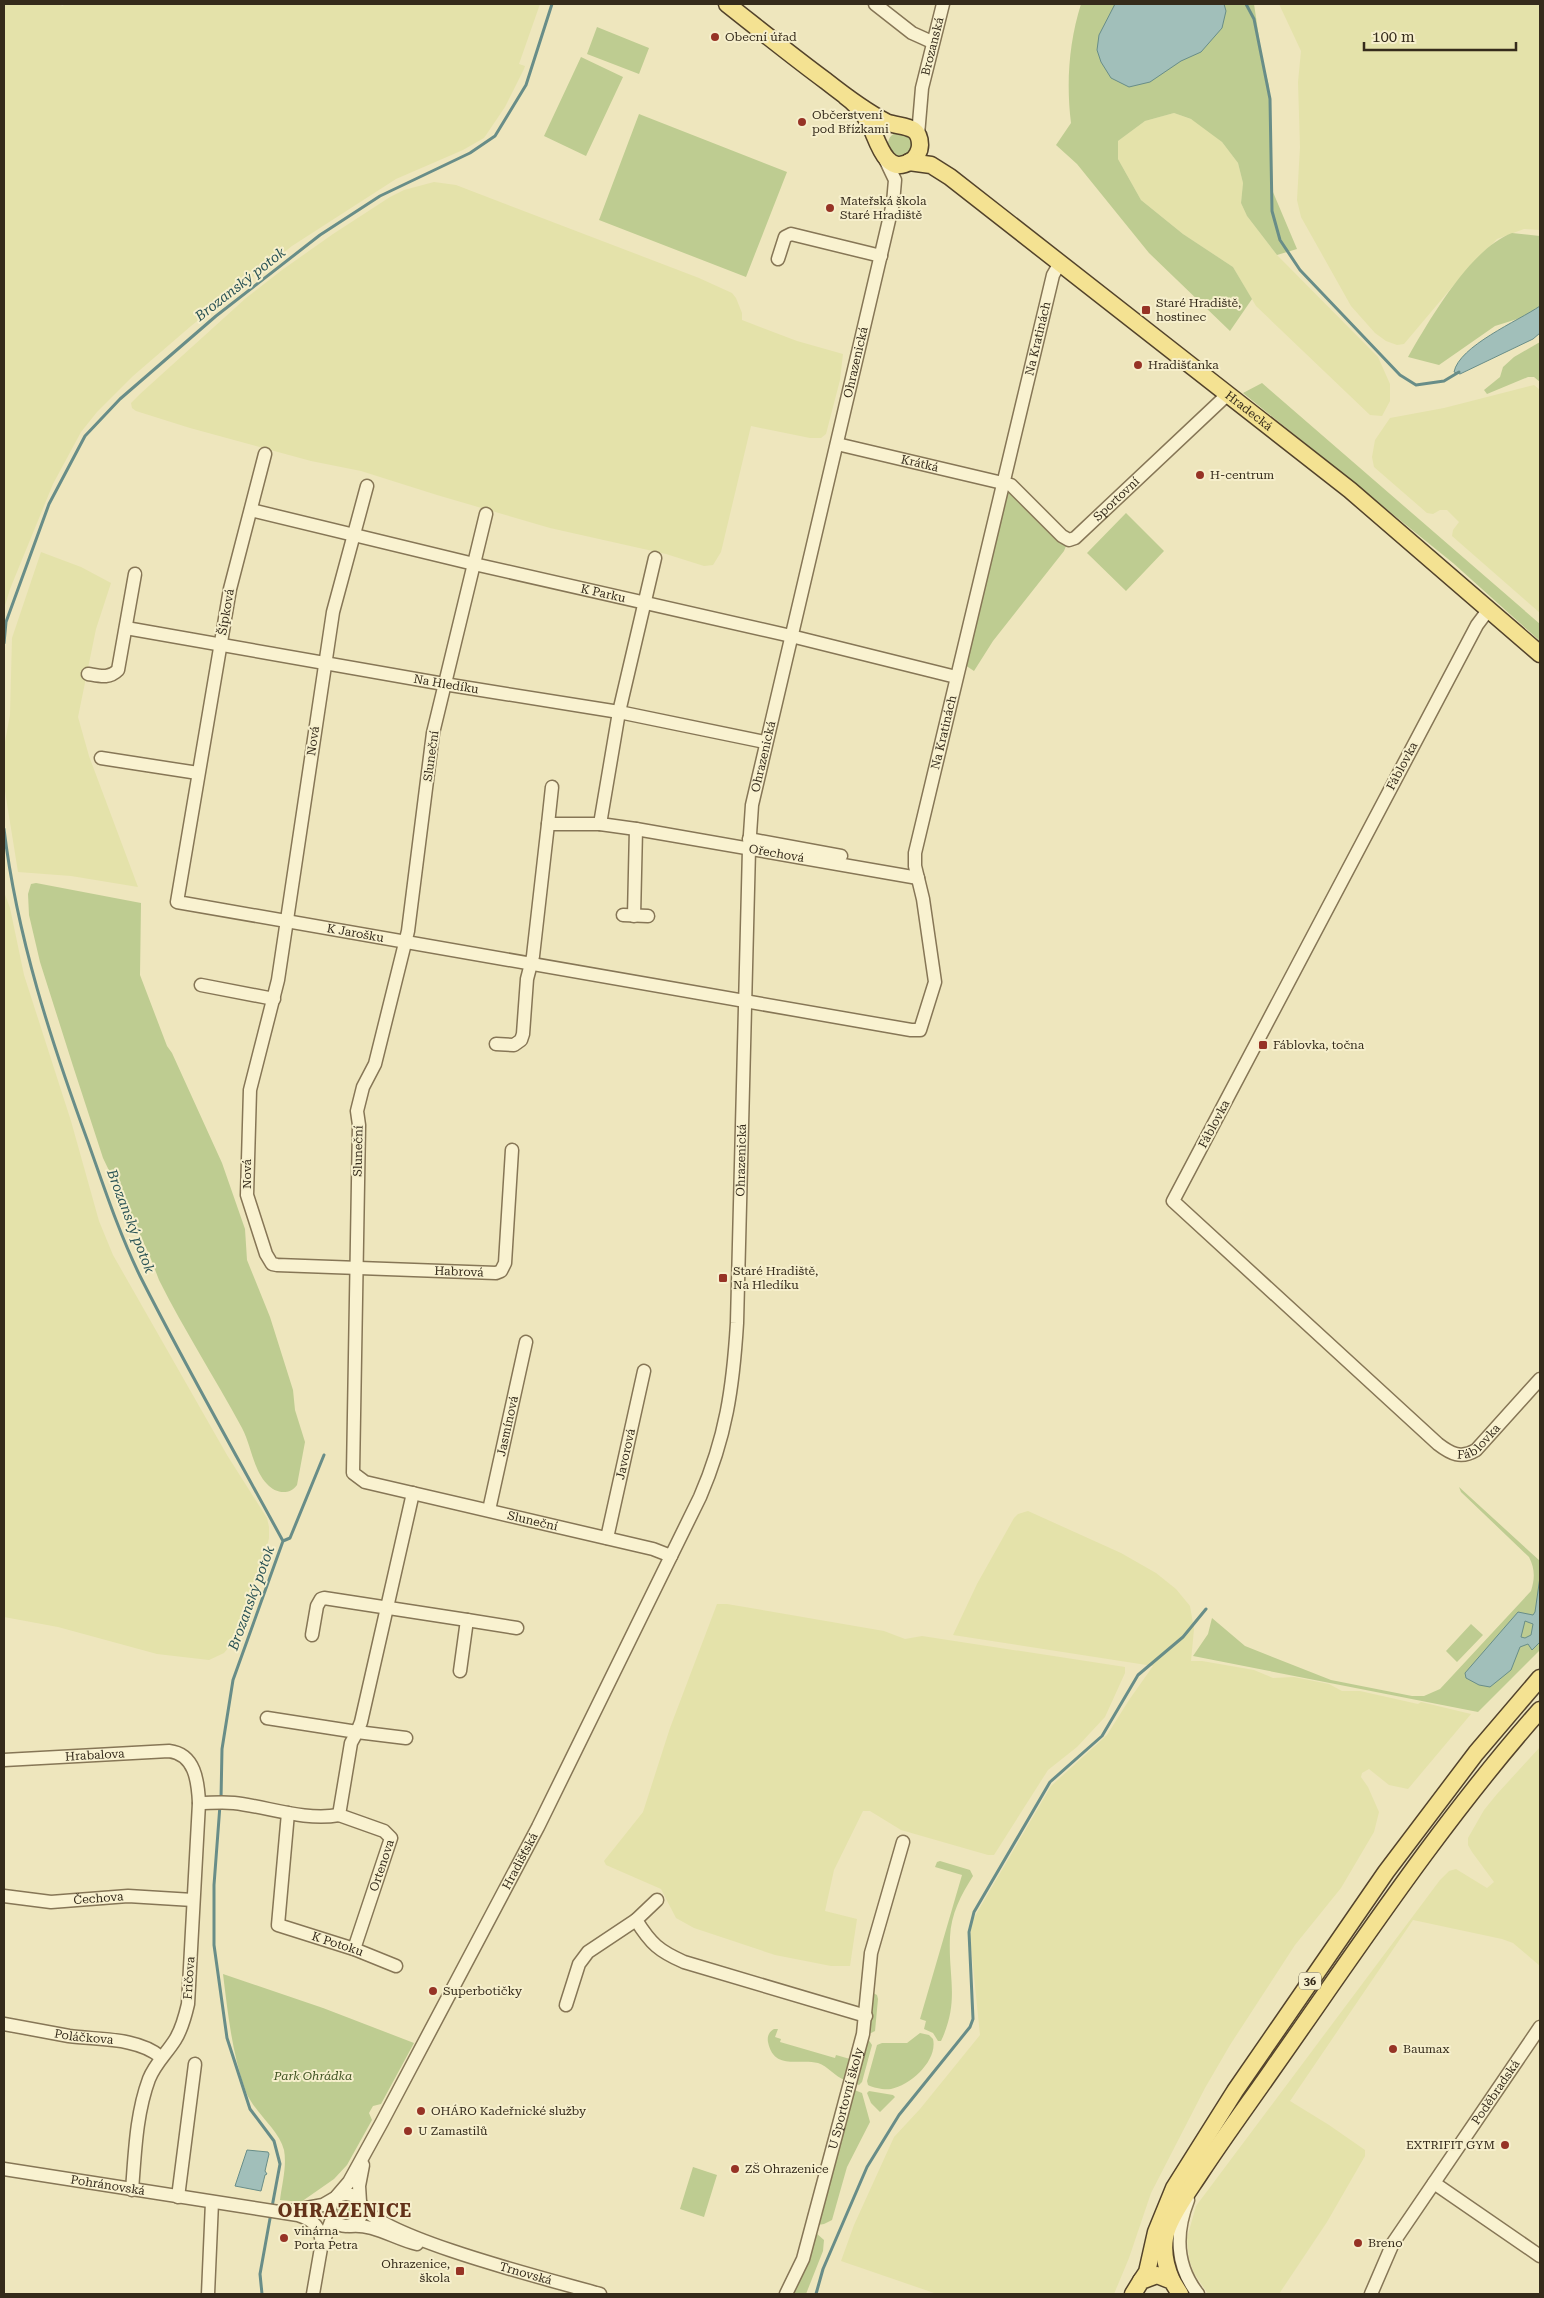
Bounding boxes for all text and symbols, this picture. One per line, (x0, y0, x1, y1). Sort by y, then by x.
street label: Brozanská (918, 15, 947, 77)
scale bar (1364, 20, 1516, 52)
text: 100 m (1372, 28, 1415, 46)
place label: Obecní úřad (725, 30, 797, 44)
marker: Obecní úřad (709, 31, 721, 43)
place label: Občerstvení pod Břízkami (812, 108, 889, 136)
marker: Občerstvení pod Břízkami (796, 116, 808, 128)
place label: Mateřská škola Staré Hradiště (840, 194, 927, 222)
marker: Mateřská škola Staré Hradiště (824, 202, 836, 214)
water label: Brozanský potok (191, 244, 289, 325)
place label: Staré Hradiště, hostinec (1156, 296, 1241, 324)
street label: Na Kratinách (1022, 300, 1053, 377)
marker: Staré Hradiště, hostinec (1140, 304, 1152, 316)
street label: Ohrazenická (841, 325, 871, 399)
place label: Hradišťanka (1148, 358, 1219, 372)
marker: Hradišťanka (1132, 359, 1144, 371)
street label: Hradecká (1222, 388, 1275, 434)
street label: Krátká (900, 452, 940, 475)
place label: H-centrum (1210, 468, 1274, 482)
marker: H-centrum (1194, 469, 1206, 481)
street label: Sportovní (1090, 474, 1142, 524)
street label: K Parku (579, 581, 628, 605)
street label: Šípková (215, 587, 237, 636)
street label: Na Hledíku (412, 672, 480, 697)
street label: Na Kratinách (928, 694, 959, 771)
street label: Ohrazenická (748, 719, 779, 794)
street label: Nová (304, 725, 322, 757)
street label: Sluneční (420, 729, 442, 782)
street label: Fáblovka (1384, 739, 1421, 792)
street label: Ořechová (748, 842, 806, 865)
street label: K Jarošku (326, 921, 385, 945)
place label: Fáblovka, točna (1273, 1038, 1365, 1052)
marker: Fáblovka, točna (1257, 1039, 1269, 1051)
street label: Fáblovka (1196, 1097, 1233, 1150)
street label: Ohrazenická (733, 1123, 749, 1197)
street label: Sluneční (351, 1125, 365, 1177)
street label: Nová (240, 1159, 254, 1189)
water label: Brozanský potok (103, 1166, 158, 1276)
street label: Habrová (434, 1264, 484, 1280)
place label: Staré Hradiště, Na Hledíku (733, 1264, 818, 1292)
marker: Staré Hradiště, Na Hledíku (717, 1272, 729, 1284)
street label: Jasmínová (494, 1394, 521, 1458)
street label: Fáblovka (1457, 1421, 1503, 1462)
street label: Javorová (613, 1427, 638, 1481)
street label: Sluneční (506, 1508, 560, 1534)
water label: Brozanský potok (224, 1543, 277, 1653)
street label: Hrabalova (65, 1746, 125, 1764)
street label: Hradišťská (499, 1830, 541, 1892)
street label: Ortenova (367, 1837, 397, 1893)
street label: Čechova (73, 1889, 125, 1907)
street label: K Potoku (310, 1929, 366, 1959)
street label: Fričova (181, 1956, 198, 2000)
road number: 36 (1299, 1972, 1321, 1990)
place label: Superbotičky (443, 1984, 523, 1998)
marker: Superbotičky (427, 1985, 439, 1997)
street label: Poláčkova (53, 2026, 115, 2047)
place label: Baumax (1403, 2042, 1450, 2056)
marker: Baumax (1387, 2043, 1399, 2055)
street label: U Sportovní školy (826, 2045, 866, 2151)
street label: Poděbradská (1469, 2057, 1523, 2127)
park label: Park Ohrádka (273, 2069, 352, 2083)
place label: OHÁRO Kadeřnické služby (431, 2104, 587, 2118)
marker: OHÁRO Kadeřnické služby (415, 2105, 427, 2117)
place label: U Zamastilů (418, 2124, 488, 2138)
marker: U Zamastilů (402, 2125, 414, 2137)
place label: EXTRIFIT GYM (1406, 2138, 1495, 2152)
marker: EXTRIFIT GYM (1499, 2139, 1511, 2151)
place label: ZŠ Ohrazenice (745, 2162, 829, 2176)
marker: ZŠ Ohrazenice (729, 2163, 741, 2175)
street label: Pohránovská (70, 2173, 146, 2198)
district label: OHRAZENICE (278, 2200, 412, 2221)
place label: vinárna Porta Petra (294, 2224, 358, 2252)
marker: vinárna Porta Petra (278, 2232, 290, 2244)
place label: Breno (1368, 2236, 1403, 2250)
marker: Breno (1352, 2237, 1364, 2249)
place label: Ohrazenice, škola (381, 2257, 450, 2285)
street label: Trnovská (498, 2259, 554, 2288)
marker: Ohrazenice, škola (454, 2265, 466, 2277)

